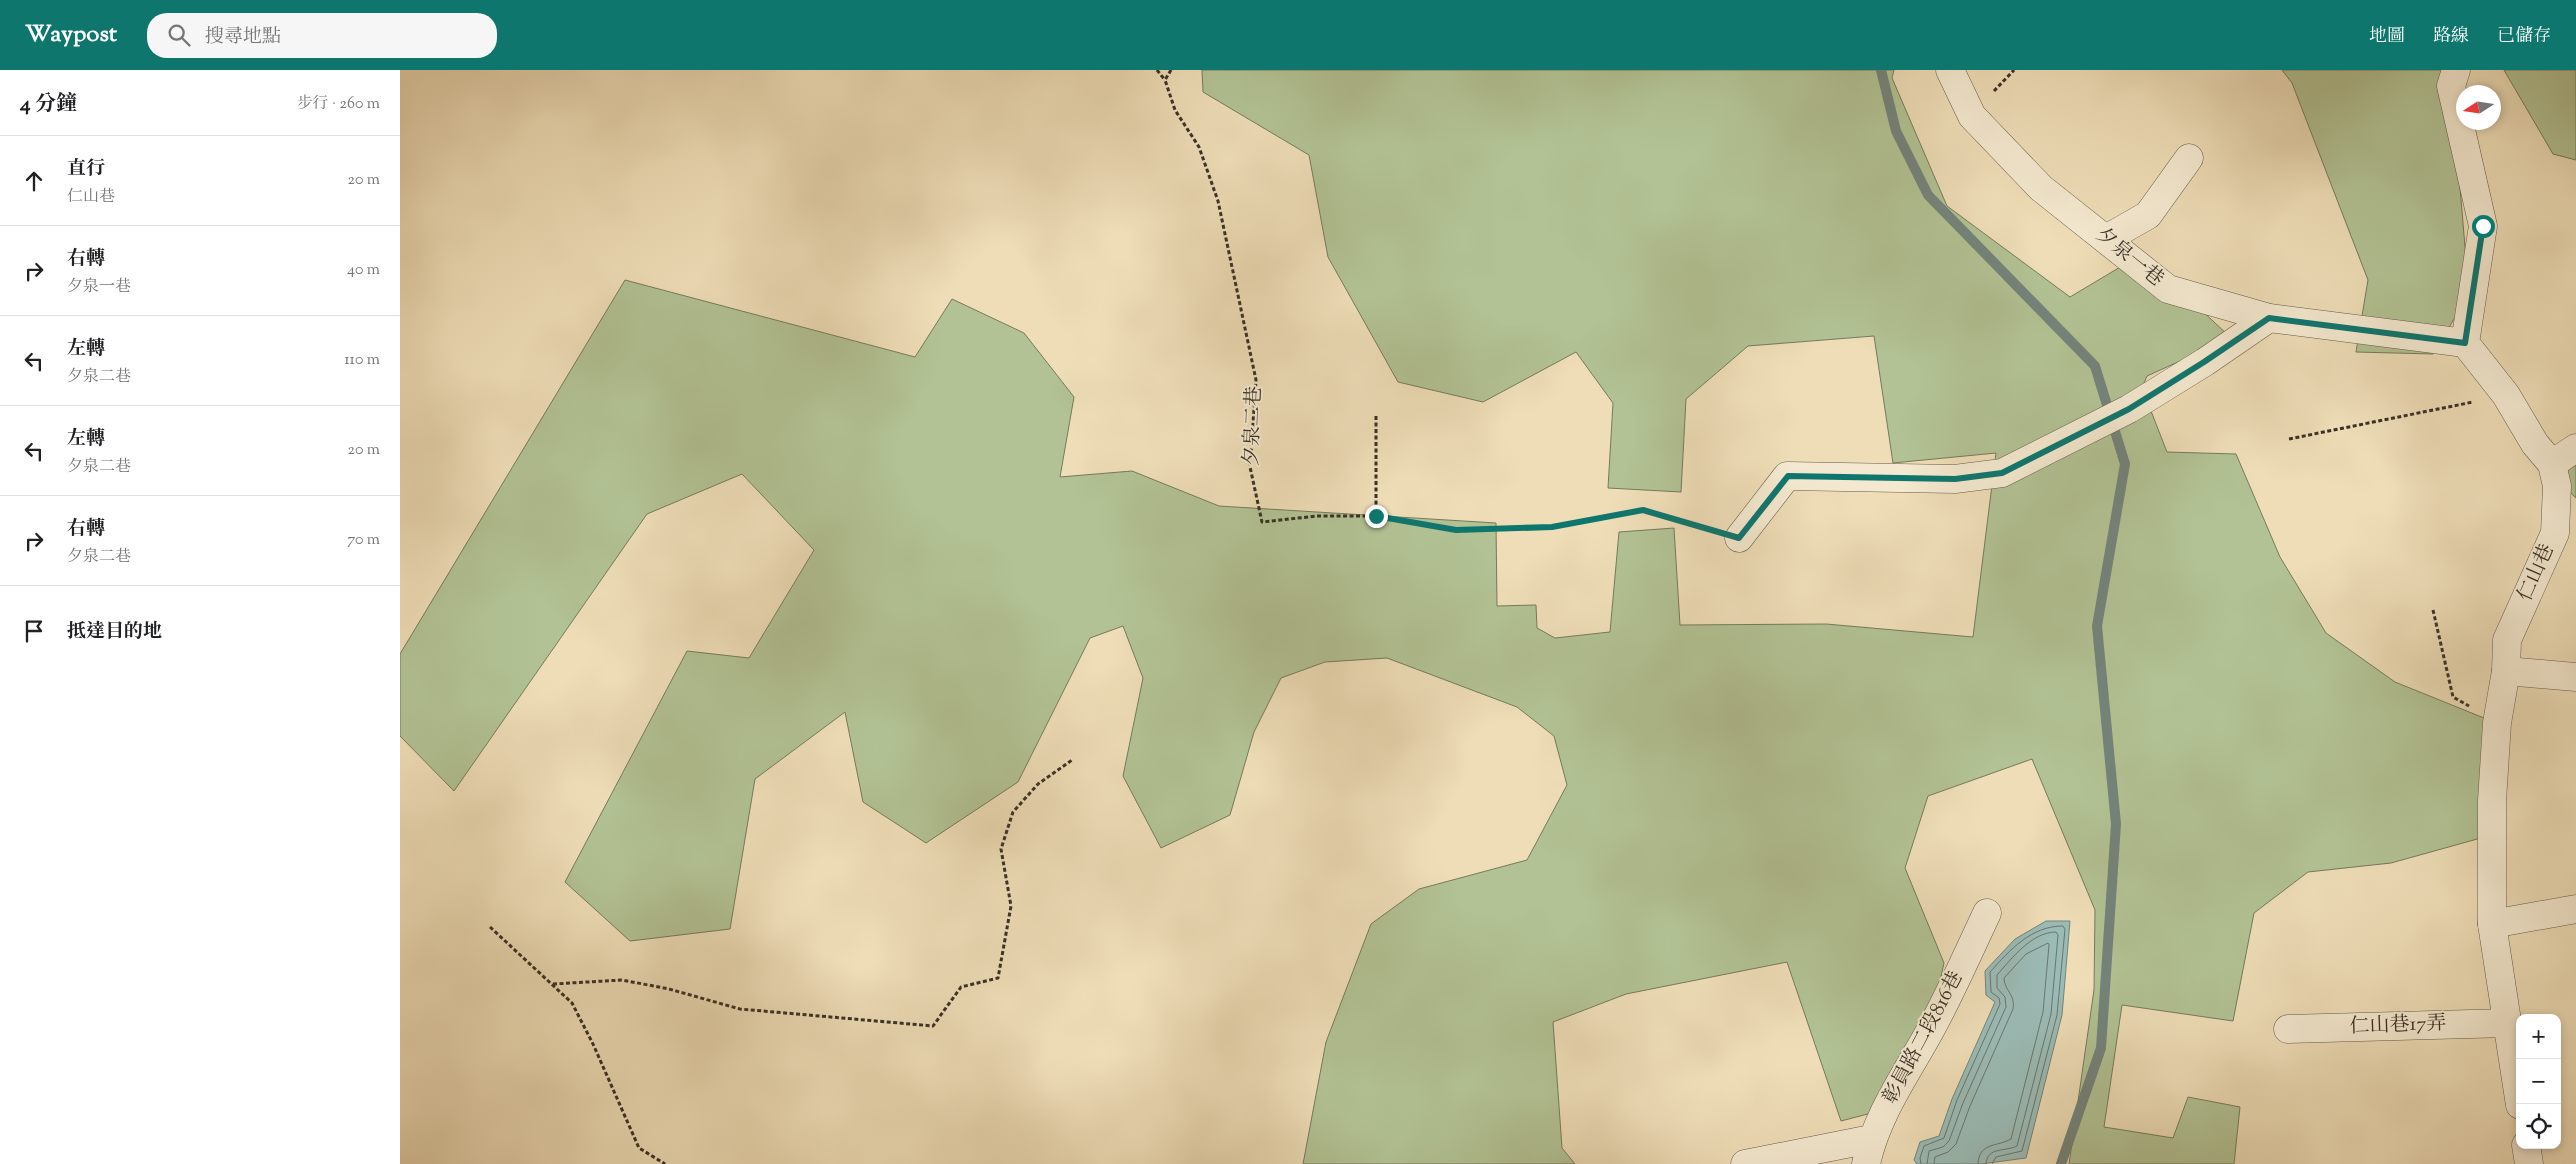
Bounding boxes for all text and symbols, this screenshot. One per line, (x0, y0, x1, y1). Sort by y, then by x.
search box (147, 13, 497, 58)
text: Waypost (25, 18, 117, 52)
icon: search (165, 21, 193, 49)
text: 搜尋地點 (205, 24, 281, 51)
text: 地圖 (2369, 24, 2405, 50)
text: 路線 (2433, 24, 2469, 50)
text: 已儲存 (2497, 24, 2551, 50)
north arrow (2456, 85, 2501, 130)
text: 4 分鐘 (20, 90, 77, 120)
text: 步行 · 260 m (297, 93, 380, 116)
text: 直行 (67, 156, 105, 183)
icon: ahead (20, 167, 48, 195)
text: 20 m (347, 169, 380, 192)
text: 仁山巷 (67, 186, 115, 209)
route start (2472, 215, 2495, 238)
street label: 夕泉一巷 (2089, 222, 2169, 294)
text: 右轉 (67, 246, 105, 273)
icon: right (20, 257, 48, 285)
text: 40 m (347, 259, 380, 282)
text: 夕泉一巷 (67, 276, 131, 299)
text: 左轉 (67, 336, 105, 363)
icon: left (20, 347, 48, 375)
text: 110 m (344, 349, 380, 372)
text: 夕泉二巷 (67, 366, 131, 389)
street label: 夕泉二巷 (1238, 386, 1270, 466)
text: 左轉 (67, 426, 105, 453)
icon: left (20, 437, 48, 465)
text: 20 m (347, 439, 380, 462)
text: 夕泉二巷 (67, 456, 131, 479)
route end (1365, 505, 1388, 528)
text: 右轉 (67, 516, 105, 543)
icon: right (20, 527, 48, 555)
text: 70 m (347, 529, 380, 552)
street label: 仁山巷 (2512, 540, 2562, 606)
text: 夕泉二巷 (67, 546, 131, 569)
icon: arrive (20, 617, 48, 645)
text: 抵達目的地 (67, 619, 162, 646)
street label: 彰員路二段816巷 (1877, 966, 1971, 1110)
street label: 仁山巷17弄 (2349, 1010, 2447, 1042)
map controls (2516, 1014, 2561, 1149)
button: + (2516, 1014, 2561, 1059)
button: − (2516, 1059, 2561, 1104)
button: locate (2516, 1104, 2561, 1149)

